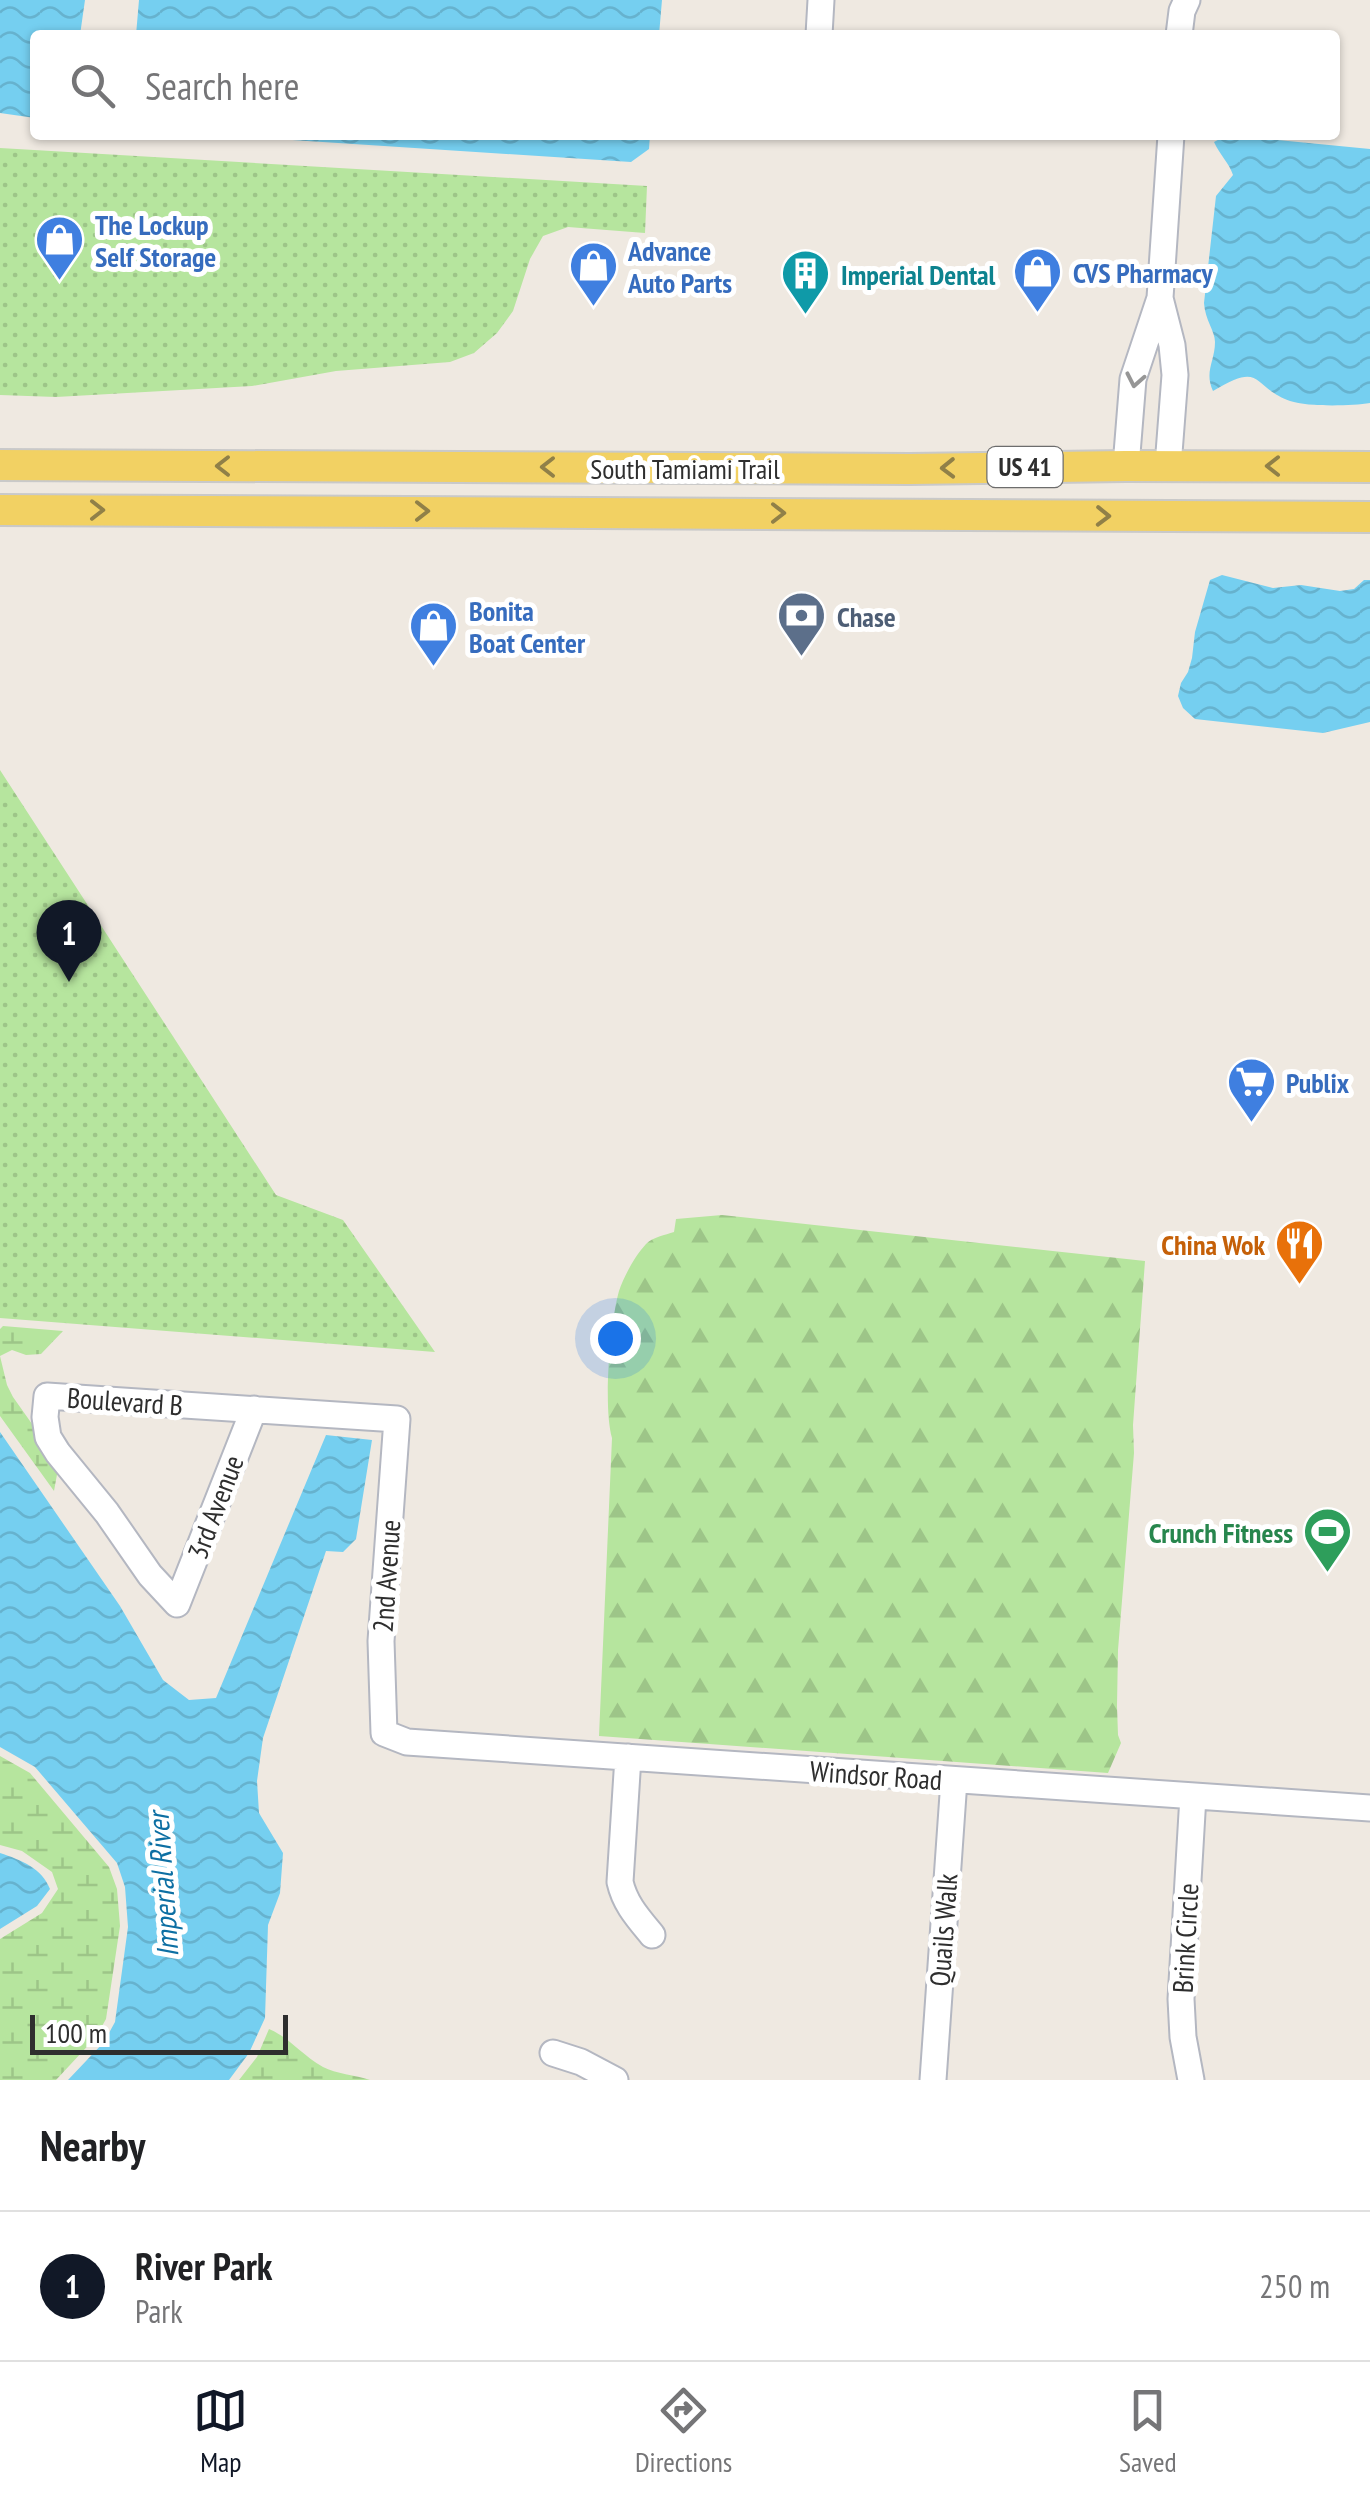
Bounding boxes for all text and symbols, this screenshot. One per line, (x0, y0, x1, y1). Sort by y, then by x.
search box (30, 30, 1340, 140)
icon: search (65, 58, 120, 113)
text: Search here (145, 61, 299, 110)
place label: The Lockup Self Storage (95, 206, 216, 275)
shop icon: The Lockup Self Storage (34, 214, 86, 282)
place label: Advance Auto Parts (627, 232, 732, 301)
shop icon: Advance Auto Parts (567, 240, 619, 308)
shop icon: CVS Pharmacy (1012, 246, 1064, 314)
building icon: Imperial Dental (780, 248, 832, 316)
place label: CVS Pharmacy (1073, 254, 1213, 291)
place label: Imperial Dental (841, 256, 996, 293)
one-way arrow (1126, 371, 1147, 388)
road number: US 41 (988, 447, 1062, 487)
street label: South Tamiami Trail (590, 450, 780, 487)
one-way arrow (215, 455, 230, 477)
one-way arrow (1264, 455, 1280, 477)
one-way arrow (540, 456, 556, 478)
one-way arrow (939, 458, 955, 479)
one-way arrow (90, 499, 106, 521)
one-way arrow (416, 500, 431, 522)
one-way arrow (770, 502, 786, 524)
one-way arrow (1095, 506, 1111, 527)
bank icon: Chase (776, 590, 828, 658)
place label: Bonita Boat Center (469, 592, 586, 661)
place label: Chase (837, 598, 896, 635)
shop icon: Bonita Boat Center (408, 600, 460, 668)
pin: 1 (36, 900, 102, 982)
supermarket icon: Publix (1225, 1056, 1277, 1124)
place label: Publix (1286, 1064, 1350, 1101)
restaurant icon: China Wok (1274, 1218, 1326, 1286)
place label: China Wok (1161, 1226, 1265, 1263)
your location (590, 1313, 641, 1364)
street label: Boulevard B (66, 1378, 184, 1424)
street label: 3rd Avenue (178, 1450, 252, 1564)
sports icon: Crunch Fitness (1302, 1506, 1354, 1574)
place label: Crunch Fitness (1149, 1514, 1293, 1551)
street label: 2nd Avenue (364, 1518, 408, 1634)
street label: Windsor Road (809, 1752, 943, 1798)
water label: Imperial River (137, 1807, 187, 1959)
street label: Quails Walk (921, 1872, 965, 1988)
street label: Brink Circle (1164, 1882, 1206, 1994)
scale bar (30, 2010, 288, 2054)
text: 100 m (45, 2014, 107, 2051)
text: Nearby (40, 2118, 145, 2173)
text: River Park (135, 2241, 273, 2290)
text: 1 (65, 2265, 80, 2307)
text: 250 m (1259, 2265, 1330, 2307)
text: Park (135, 2290, 183, 2332)
tab: Map (193, 2383, 248, 2480)
tab: Directions (635, 2383, 732, 2480)
tab: Saved (1119, 2383, 1177, 2480)

